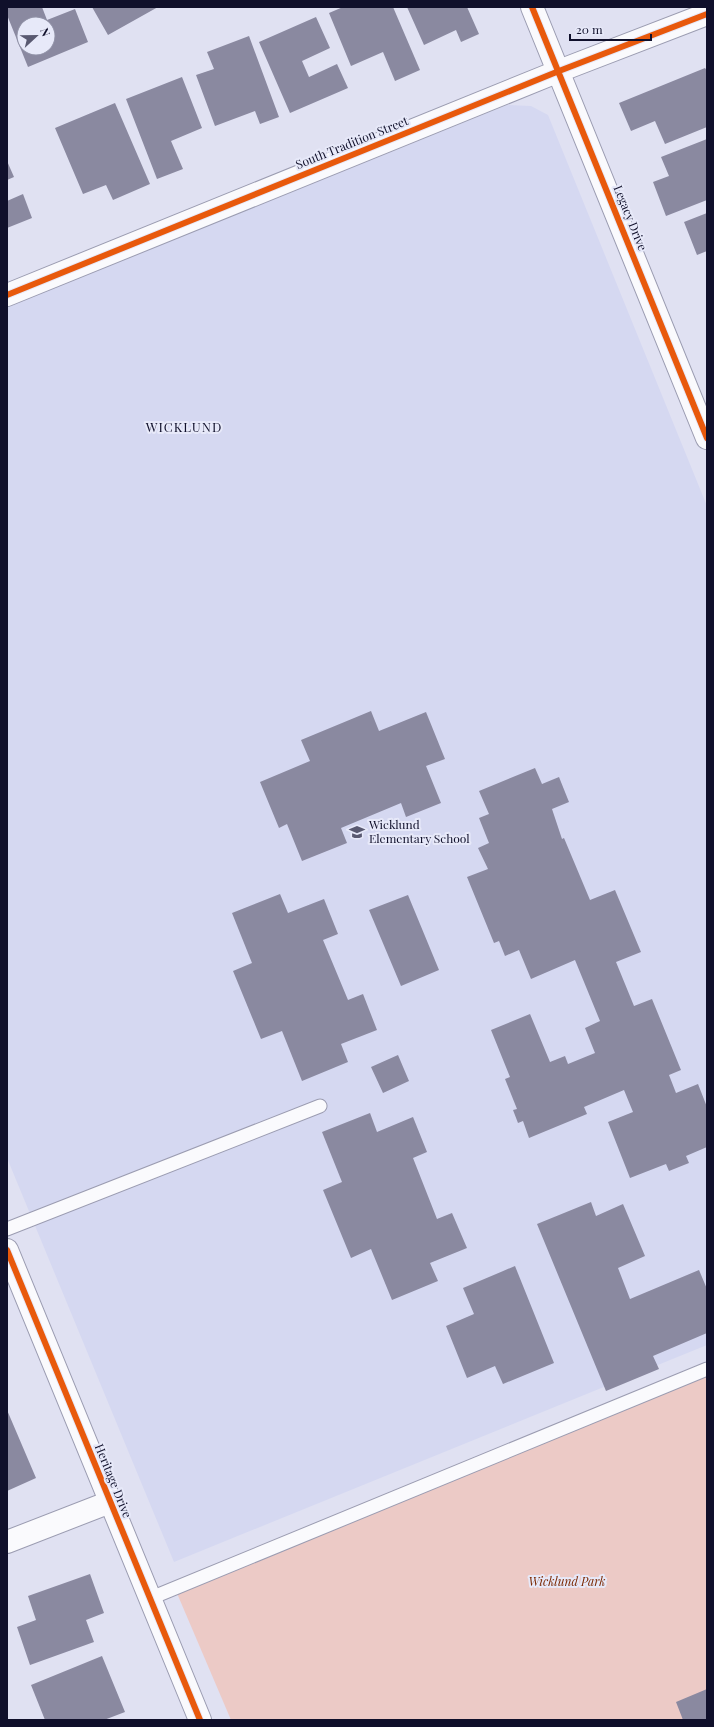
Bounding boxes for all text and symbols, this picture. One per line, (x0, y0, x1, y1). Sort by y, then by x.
north arrow (16, 16, 56, 56)
scale bar (570, 16, 651, 42)
text: 20 m (576, 21, 603, 37)
text: N (37, 26, 54, 39)
street label: South Tradition Street (293, 112, 411, 172)
street label: Legacy Drive (611, 183, 651, 253)
district label: WICKLUND (145, 418, 222, 435)
place label: Wicklund Elementary School (368, 816, 470, 846)
school or university icon: Wicklund Elementary School (348, 823, 366, 841)
street label: Heritage Drive (92, 1441, 136, 1520)
park label: Wicklund Park (529, 1573, 605, 1589)

